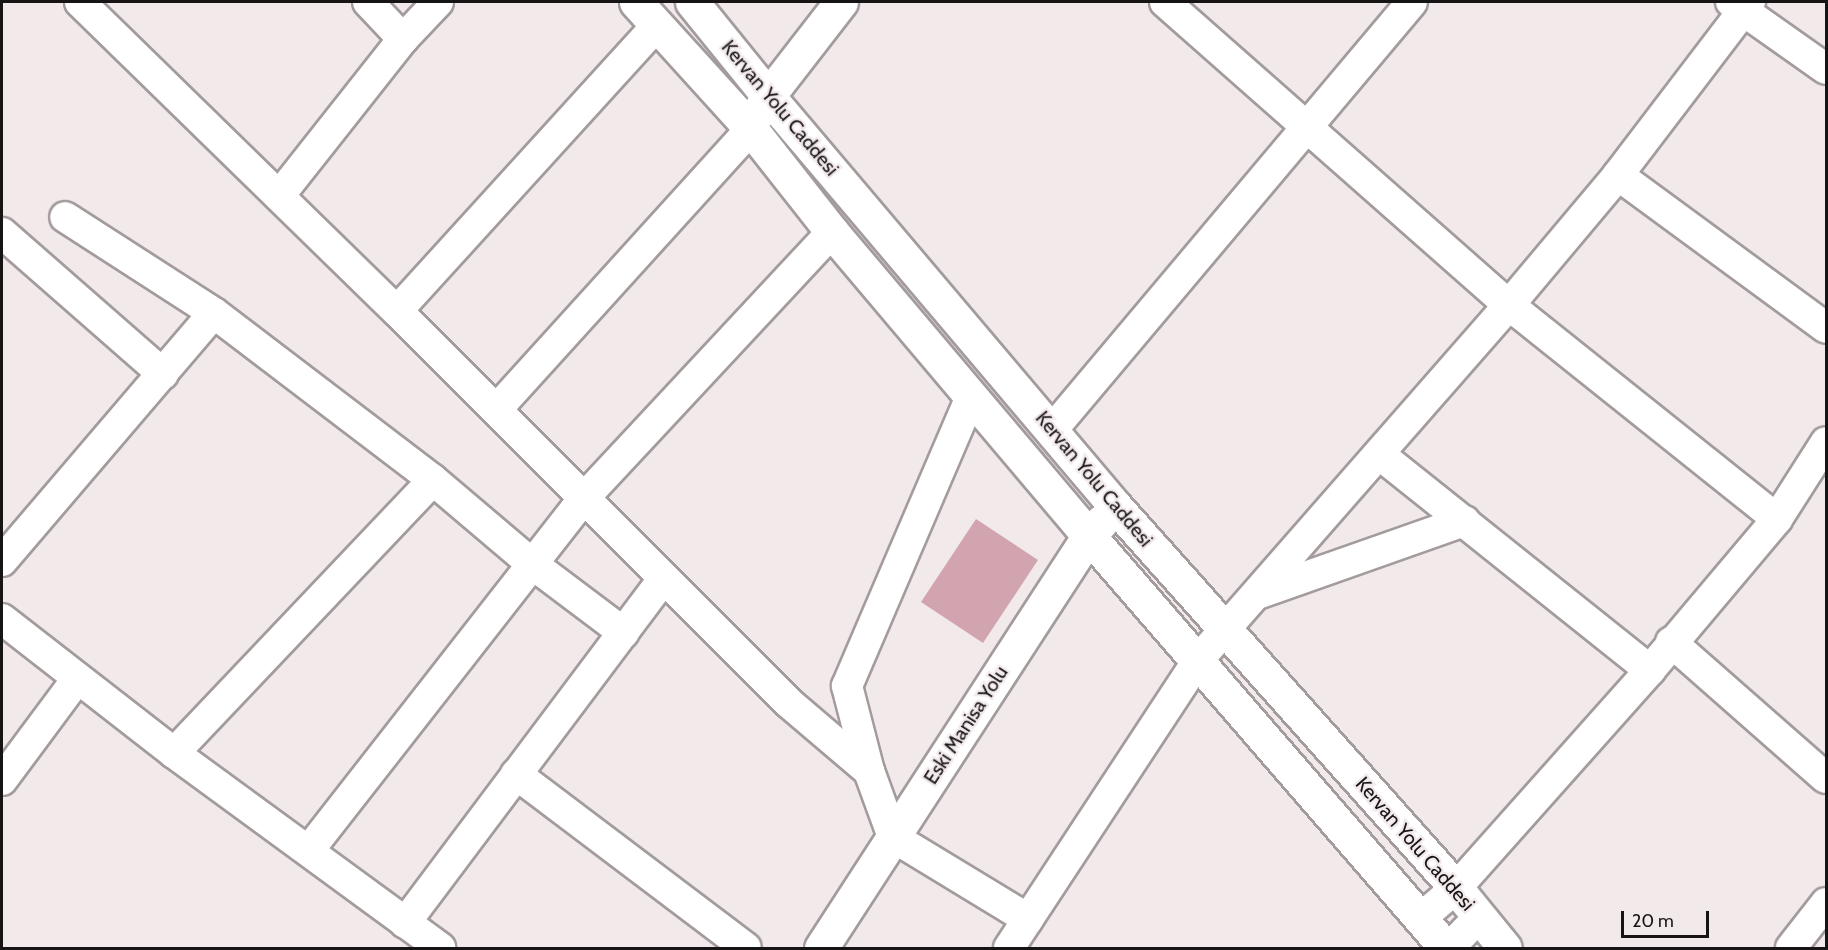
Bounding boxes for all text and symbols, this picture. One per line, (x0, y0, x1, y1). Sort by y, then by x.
street label: Kervan Yolu Caddesi (716, 35, 844, 181)
street label: Kervan Yolu Caddesi (1030, 406, 1158, 552)
street label: Eski Manisa Yolu (919, 661, 1013, 789)
street label: Kervan Yolu Caddesi (1350, 772, 1480, 916)
scale bar (1624, 899, 1712, 937)
text: 20 m (1632, 910, 1674, 932)

